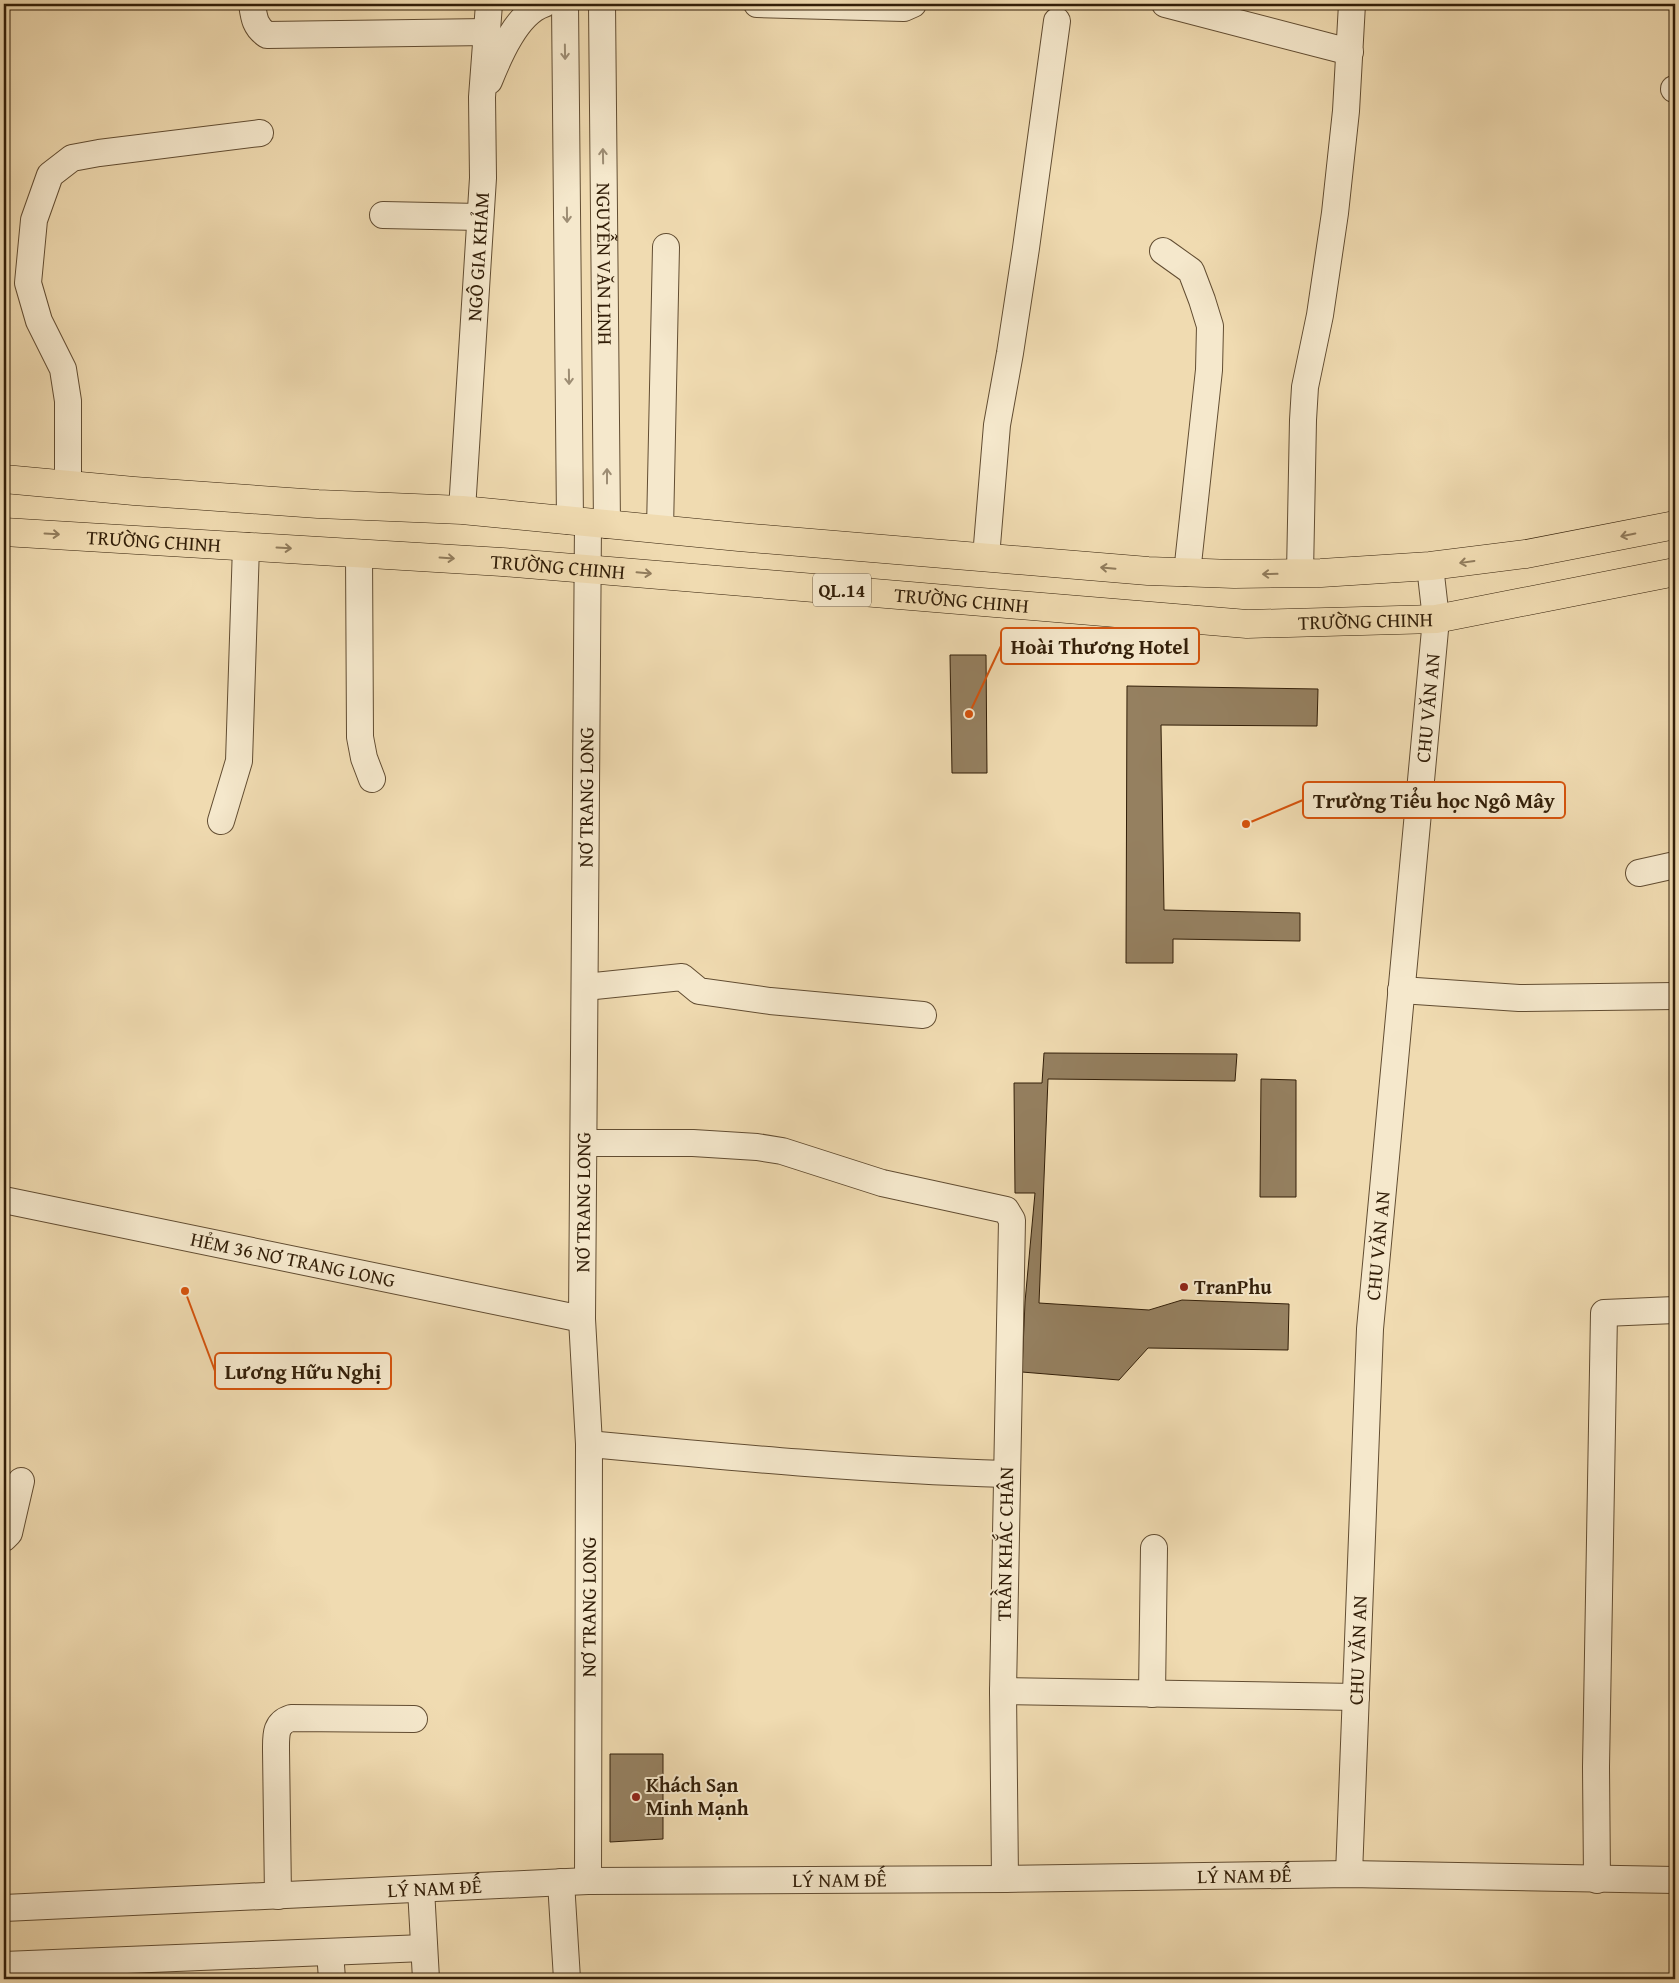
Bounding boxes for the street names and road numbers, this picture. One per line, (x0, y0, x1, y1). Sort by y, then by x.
street label: NGUYỄN VĂN LINH (590, 183, 620, 345)
street label: NGÔ GIA KHẢM (459, 191, 496, 322)
street label: TRƯỜNG CHINH (86, 522, 222, 559)
street label: TRƯỜNG CHINH (490, 546, 626, 586)
road number: QL.14 (813, 574, 871, 606)
street label: TRƯỜNG CHINH (893, 580, 1030, 620)
street label: TRƯỜNG CHINH (1298, 604, 1433, 637)
street label: CHU VĂN AN (1408, 652, 1447, 764)
street label: NƠ TRANG LONG (570, 727, 600, 868)
street label: NƠ TRANG LONG (567, 1132, 597, 1273)
street label: CHU VĂN AN (1358, 1190, 1397, 1302)
street label: HẺM 36 NƠ TRANG LONG (188, 1224, 398, 1294)
street label: TRẦN KHẮC CHÂN (988, 1467, 1020, 1621)
street label: NƠ TRANG LONG (573, 1536, 603, 1677)
street label: CHU VĂN AN (1341, 1595, 1374, 1706)
street label: LÝ NAM ĐẾ (1197, 1859, 1292, 1890)
street label: LÝ NAM ĐẾ (792, 1864, 887, 1894)
street label: LÝ NAM ĐẾ (387, 1870, 482, 1904)

